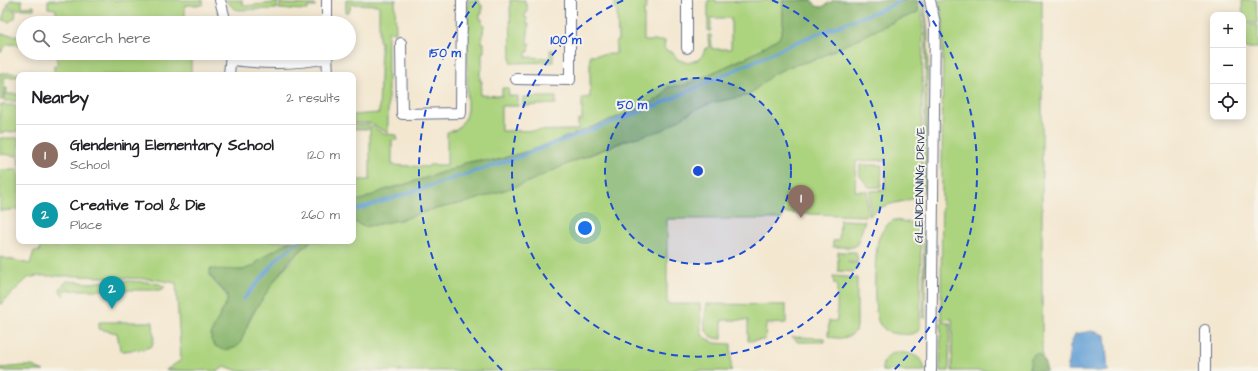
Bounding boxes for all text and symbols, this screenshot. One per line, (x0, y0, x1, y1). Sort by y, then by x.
map controls (1210, 12, 1246, 120)
button: + (1210, 12, 1246, 48)
search box (16, 16, 356, 60)
icon: search (30, 27, 52, 49)
text: Search here (62, 28, 151, 49)
text: 100 m (551, 32, 582, 49)
text: 150 m (429, 45, 462, 62)
button: − (1210, 48, 1246, 84)
button: locate (1210, 84, 1246, 120)
text: Nearby (32, 86, 89, 110)
text: 2 results (286, 89, 340, 107)
text: 50 m (617, 97, 648, 114)
street label: GLENDENNING DRIVE (910, 127, 930, 243)
text: Glendening Elementary School (70, 135, 274, 156)
text: 1 (44, 146, 46, 164)
text: 120 m (307, 146, 340, 164)
text: School (70, 156, 110, 174)
centre of rings (691, 164, 705, 178)
pin: 1 (788, 185, 814, 218)
text: Creative Tool & Die (70, 195, 206, 216)
text: 2 (41, 206, 49, 224)
text: 260 m (301, 206, 340, 224)
text: Place (70, 216, 102, 234)
your location (575, 218, 595, 238)
pin: 2 (99, 276, 125, 309)

